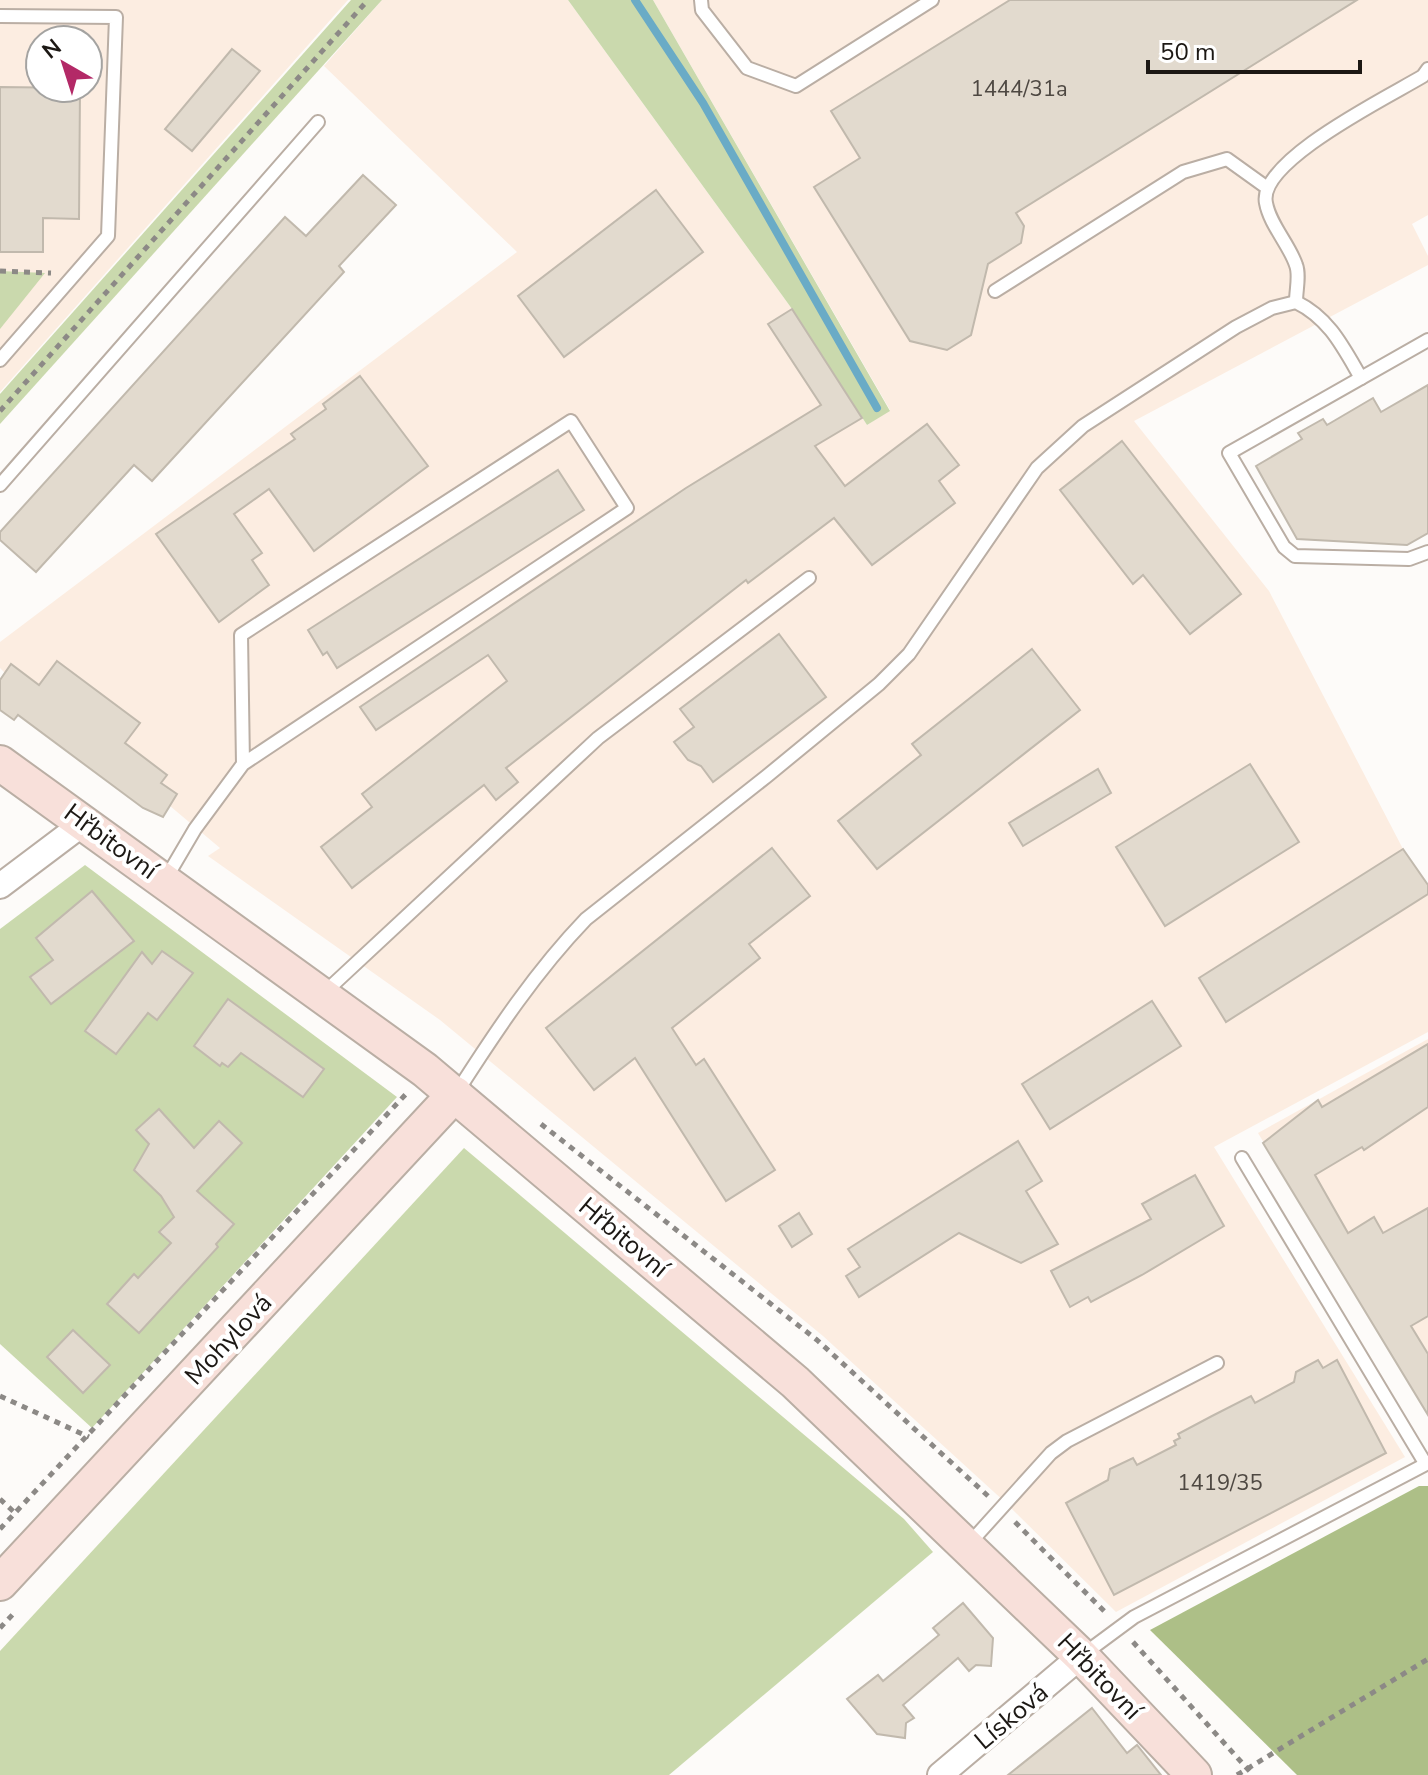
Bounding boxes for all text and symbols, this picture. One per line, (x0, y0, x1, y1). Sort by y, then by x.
north arrow (24, 24, 104, 104)
scale bar (1148, 24, 1360, 74)
text: N (36, 32, 68, 66)
text: 50 m (1160, 36, 1216, 68)
house number: 1444/31a (970, 74, 1068, 104)
street label: Hřbitovní (57, 796, 166, 888)
street label: Hřbitovní (571, 1189, 678, 1287)
street label: Mohylová (177, 1286, 280, 1393)
house number: 1419/35 (1177, 1468, 1263, 1498)
street label: Hřbitovní (1050, 1625, 1151, 1729)
street label: Lísková (967, 1675, 1056, 1758)

